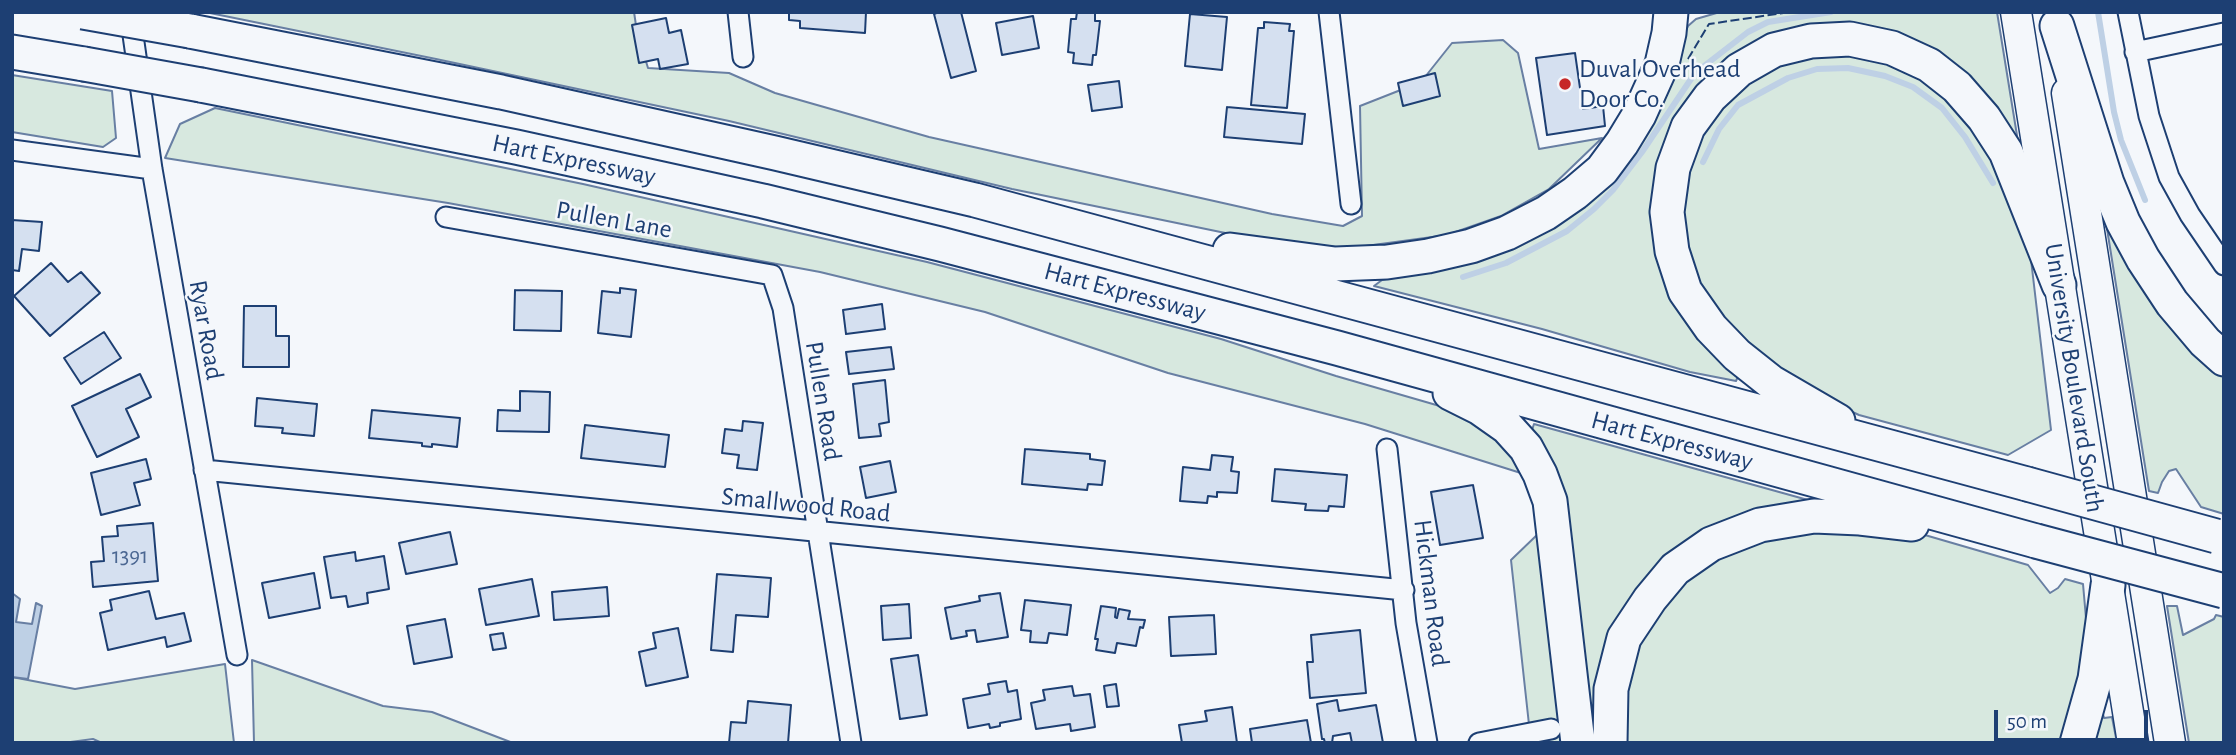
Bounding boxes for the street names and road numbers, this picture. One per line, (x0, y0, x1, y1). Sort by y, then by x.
street label: Hart Expressway (489, 127, 659, 193)
street label: Pullen Lane (554, 194, 674, 246)
street label: University Boulevard South (2037, 241, 2111, 515)
street label: Hart Expressway (1041, 255, 1209, 329)
street label: Ryar Road (182, 278, 230, 382)
street label: Pullen Road (798, 339, 848, 463)
street label: Hart Expressway (1588, 404, 1756, 478)
street label: Smallwood Road (720, 481, 892, 529)
street label: Hickman Road (1407, 518, 1455, 668)

